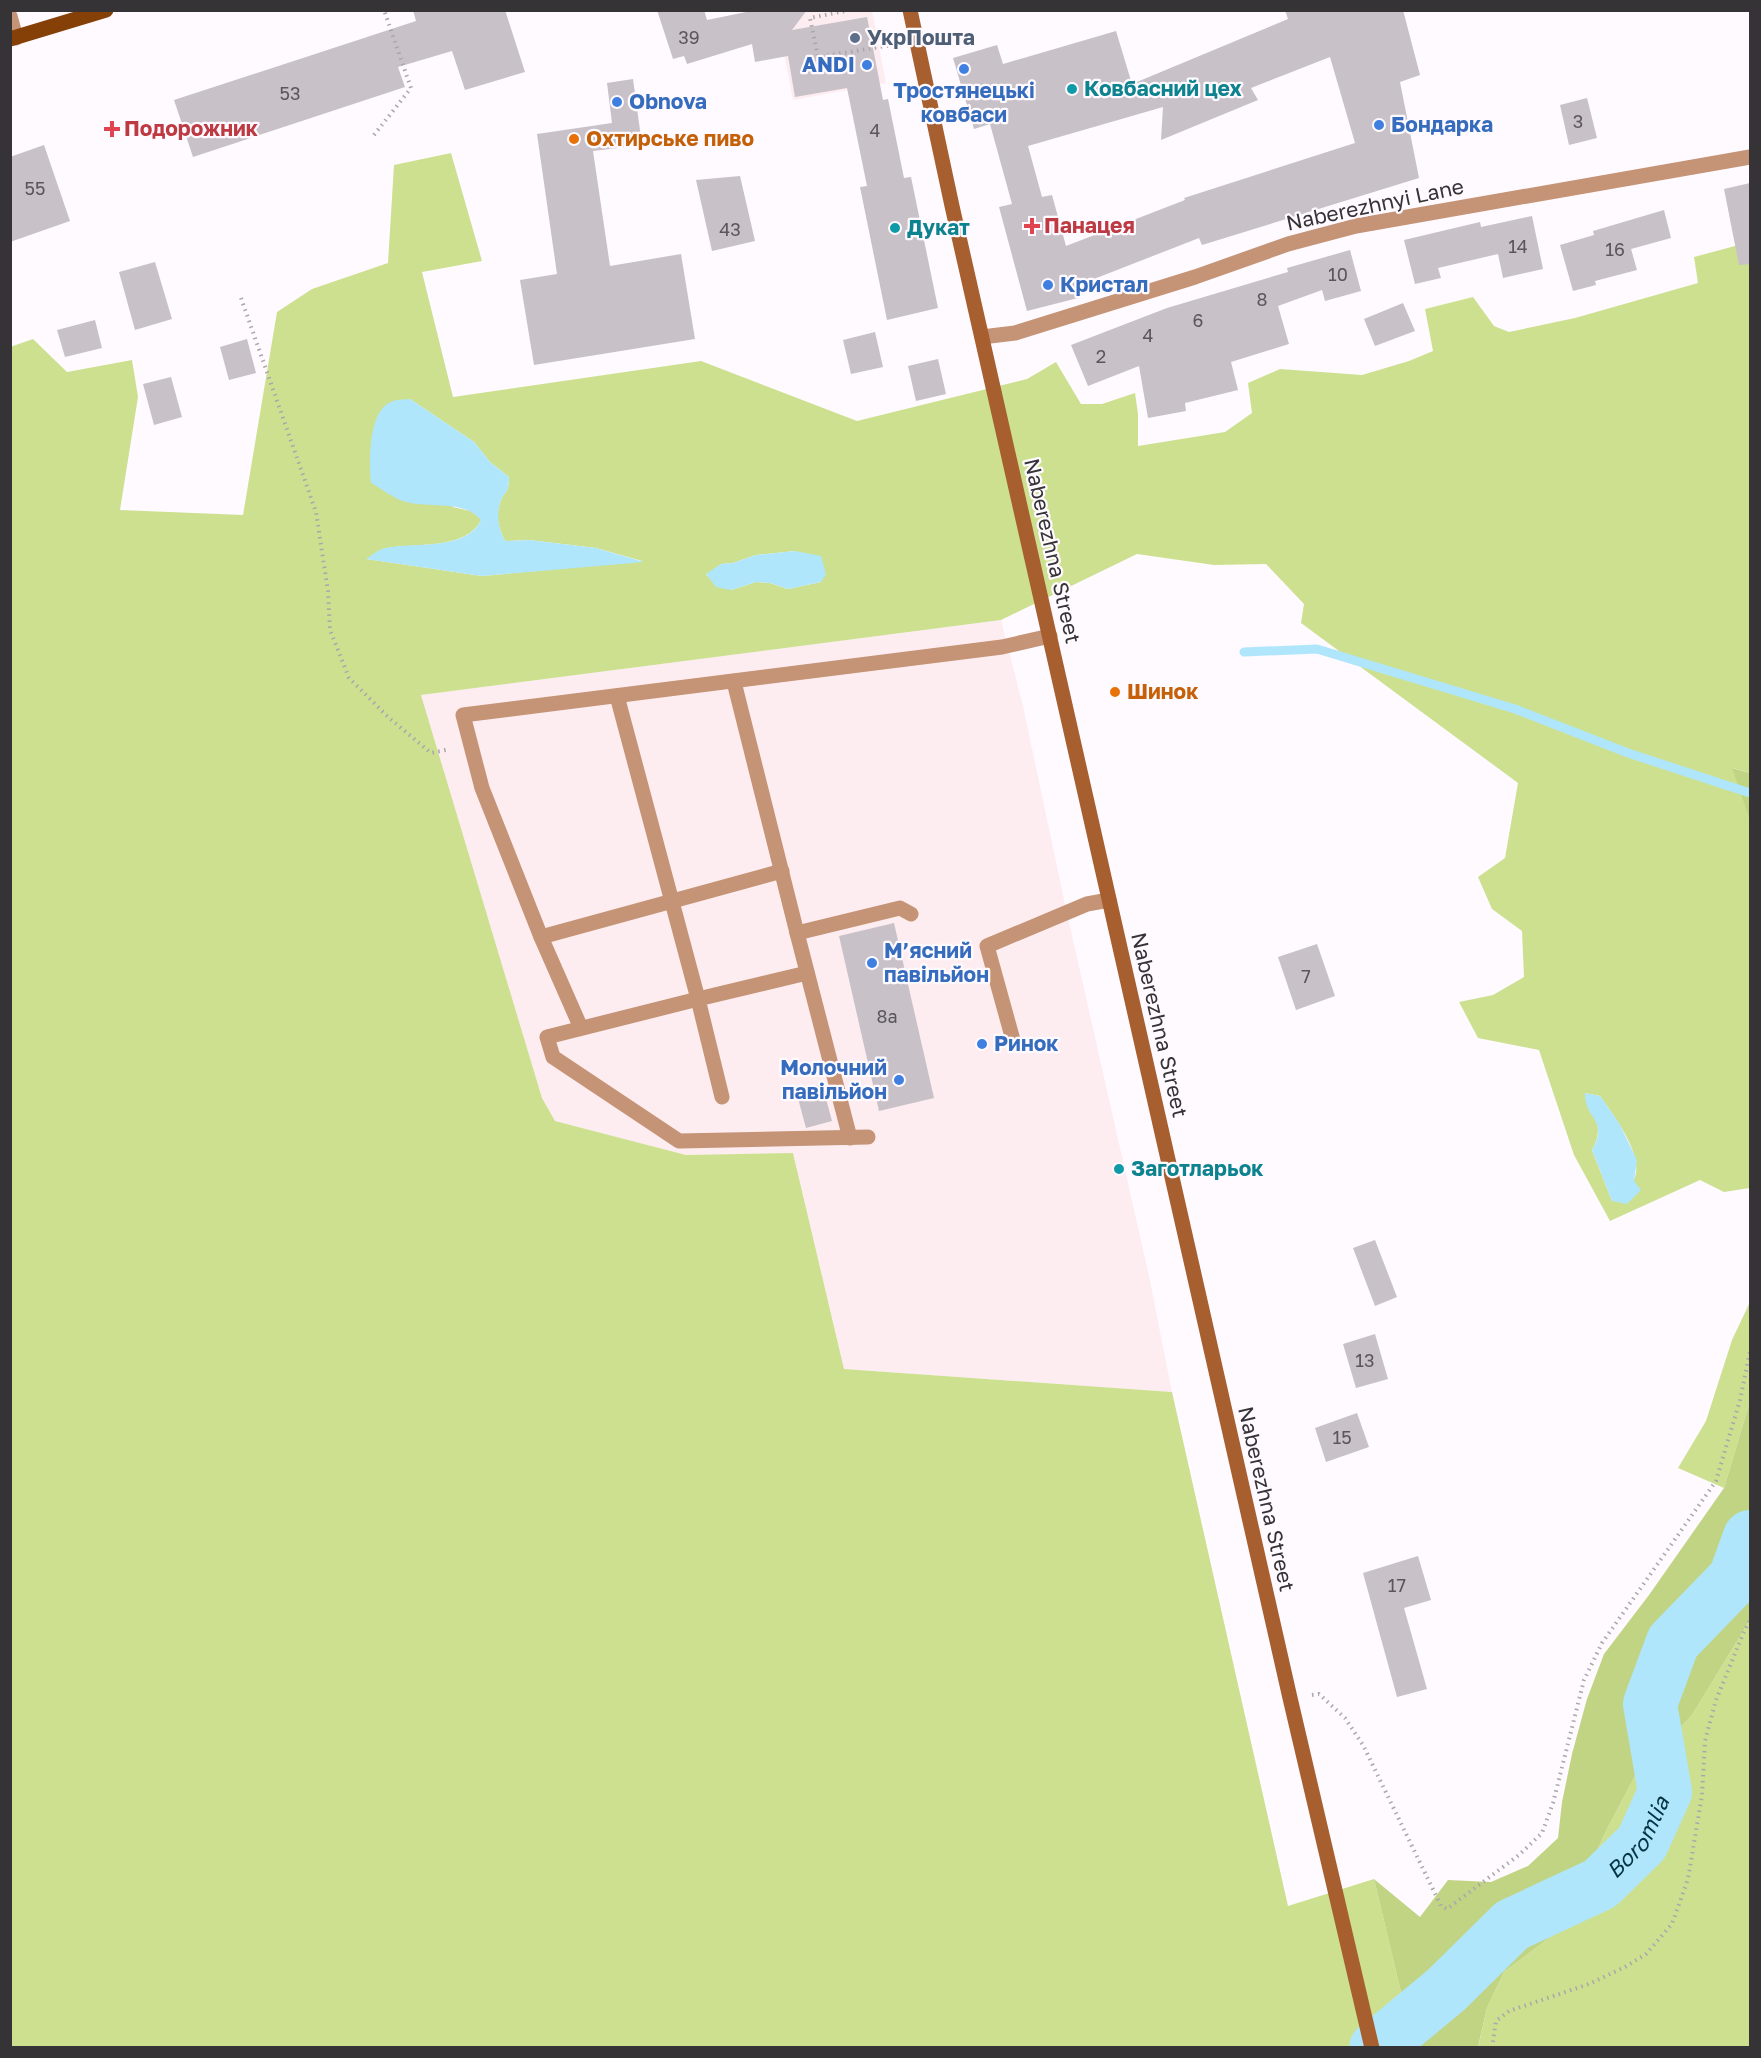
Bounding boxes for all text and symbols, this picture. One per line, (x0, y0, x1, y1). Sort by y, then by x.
place label: УкрПошта (867, 24, 975, 50)
house number: 39 (678, 26, 700, 48)
marker: УкрПошта (848, 31, 862, 45)
place label: ANDI (802, 51, 855, 77)
marker: ANDI (860, 58, 874, 72)
marker: Тростянецькі ковбаси (957, 62, 971, 76)
place label: Ковбасний цех (1084, 75, 1242, 101)
place label: Тростянецькі ковбаси (893, 77, 1035, 127)
house number: 53 (280, 82, 300, 104)
marker: Ковбасний цех (1065, 82, 1079, 96)
place label: Obnova (629, 88, 707, 114)
marker: Obnova (610, 95, 624, 109)
house number: 3 (1573, 110, 1583, 132)
place label: Бондарка (1391, 111, 1493, 137)
place label: Подорожник (124, 115, 258, 141)
marker: Бондарка (1372, 118, 1386, 132)
house number: 4 (870, 119, 881, 141)
marker: Подорожник (105, 122, 119, 136)
place label: Охтирське пиво (586, 125, 754, 151)
marker: Охтирське пиво (567, 132, 581, 146)
street label: Naberezhnyi Lane (1284, 172, 1466, 236)
house number: 55 (25, 177, 45, 199)
place label: Панацея (1044, 212, 1135, 238)
place label: Дукат (907, 214, 970, 240)
house number: 43 (719, 218, 741, 240)
marker: Панацея (1025, 219, 1039, 233)
marker: Дукат (888, 221, 902, 235)
house number: 14 (1508, 235, 1528, 257)
house number: 16 (1605, 238, 1625, 260)
house number: 10 (1328, 263, 1348, 285)
place label: Кристал (1060, 271, 1148, 297)
marker: Кристал (1041, 278, 1055, 292)
house number: 8 (1257, 288, 1267, 310)
house number: 6 (1193, 309, 1203, 331)
house number: 4 (1143, 324, 1154, 346)
house number: 2 (1096, 345, 1106, 367)
street label: Naberezhna Street (1019, 456, 1087, 646)
place label: Шинок (1127, 678, 1198, 704)
marker: Шинок (1108, 685, 1122, 699)
street label: Naberezhna Street (1126, 930, 1194, 1120)
place label: М’ясний павільйон (884, 937, 989, 987)
marker: М’ясний павільйон (865, 956, 879, 970)
house number: 7 (1301, 965, 1311, 987)
house number: 8а (876, 1005, 898, 1027)
place label: Ринок (994, 1030, 1058, 1056)
marker: Ринок (975, 1037, 989, 1051)
place label: Молочний павільйон (780, 1054, 887, 1104)
marker: Молочний павільйон (892, 1073, 906, 1087)
place label: Заготларьок (1131, 1155, 1264, 1181)
marker: Заготларьок (1112, 1162, 1126, 1176)
house number: 13 (1355, 1349, 1375, 1371)
street label: Naberezhna Street (1233, 1404, 1301, 1594)
house number: 15 (1332, 1426, 1352, 1448)
house number: 17 (1388, 1574, 1406, 1596)
water label: Boromlia (1600, 1790, 1675, 1883)

